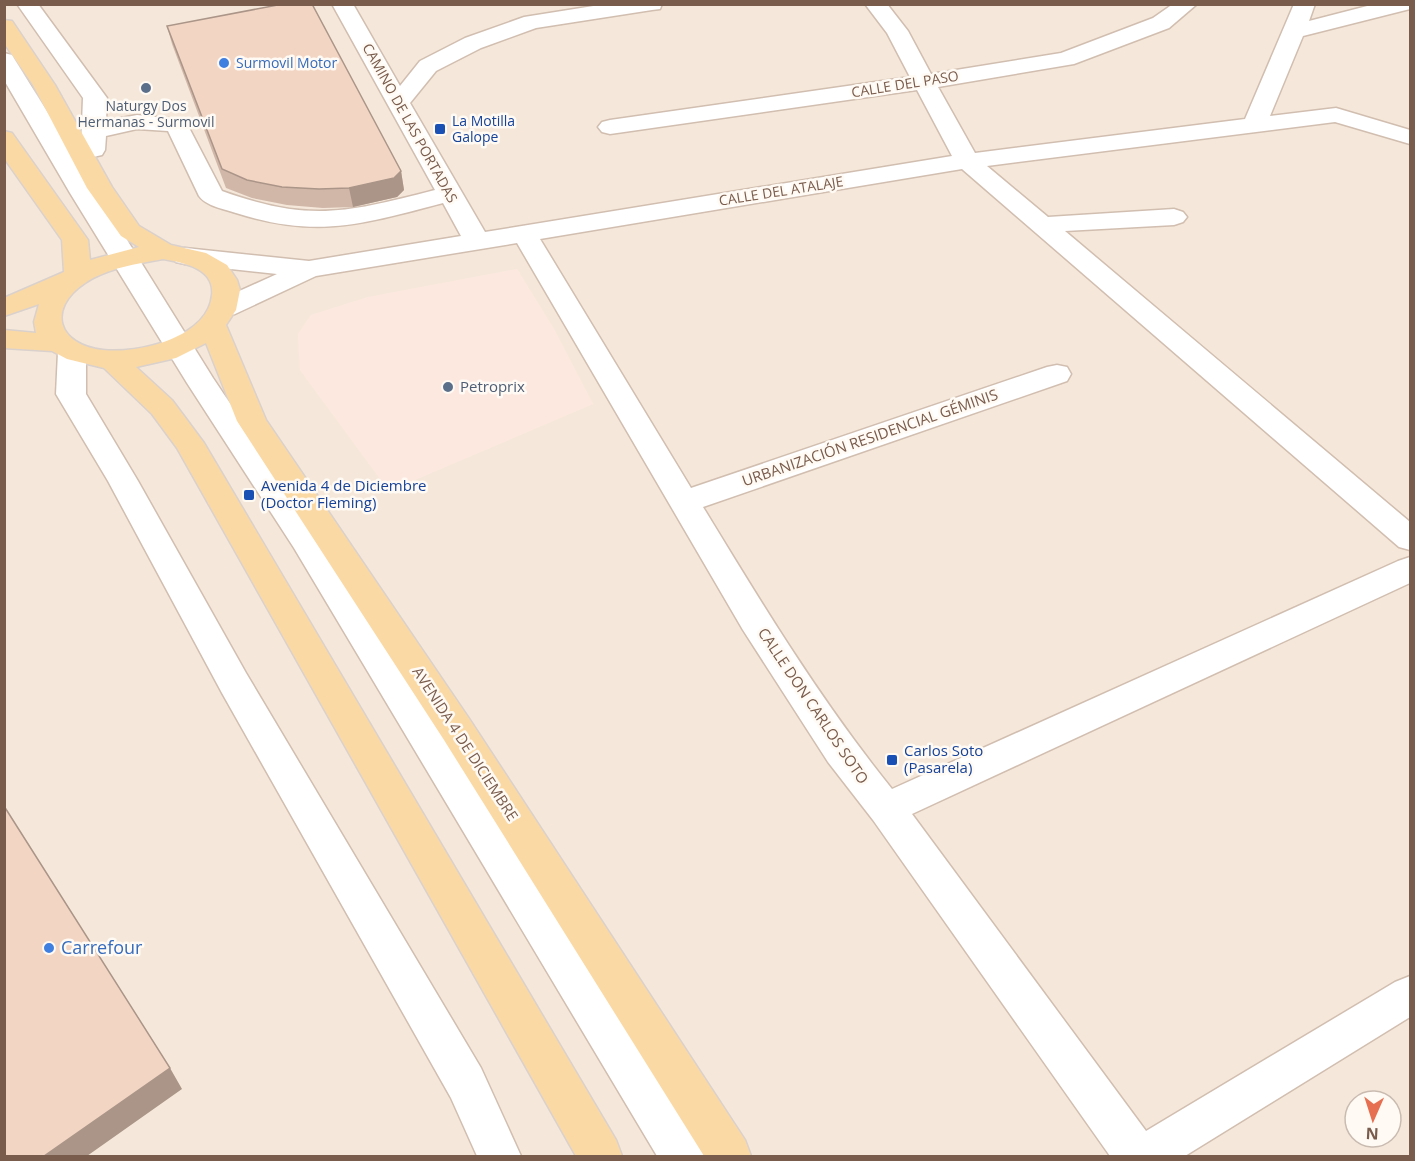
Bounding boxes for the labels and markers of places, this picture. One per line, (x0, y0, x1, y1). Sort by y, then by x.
place label: Surmovil Motor (236, 53, 337, 72)
marker: Surmovil Motor (217, 56, 231, 70)
marker: Naturgy Dos Hermanas - Surmovil (139, 81, 153, 95)
place label: Naturgy Dos Hermanas - Surmovil (78, 96, 214, 131)
place label: La Motilla Galope (452, 111, 515, 146)
marker: La Motilla Galope (433, 122, 447, 136)
place label: Petroprix (460, 376, 525, 396)
marker: Petroprix (441, 380, 455, 394)
place label: Avenida 4 de Diciembre (Doctor Fleming) (261, 475, 426, 512)
marker: Avenida 4 de Diciembre (Doctor Fleming) (242, 488, 256, 502)
place label: Carlos Soto (Pasarela) (904, 740, 983, 777)
marker: Carlos Soto (Pasarela) (885, 753, 899, 767)
place label: Carrefour (61, 935, 143, 959)
marker: Carrefour (42, 941, 56, 955)

